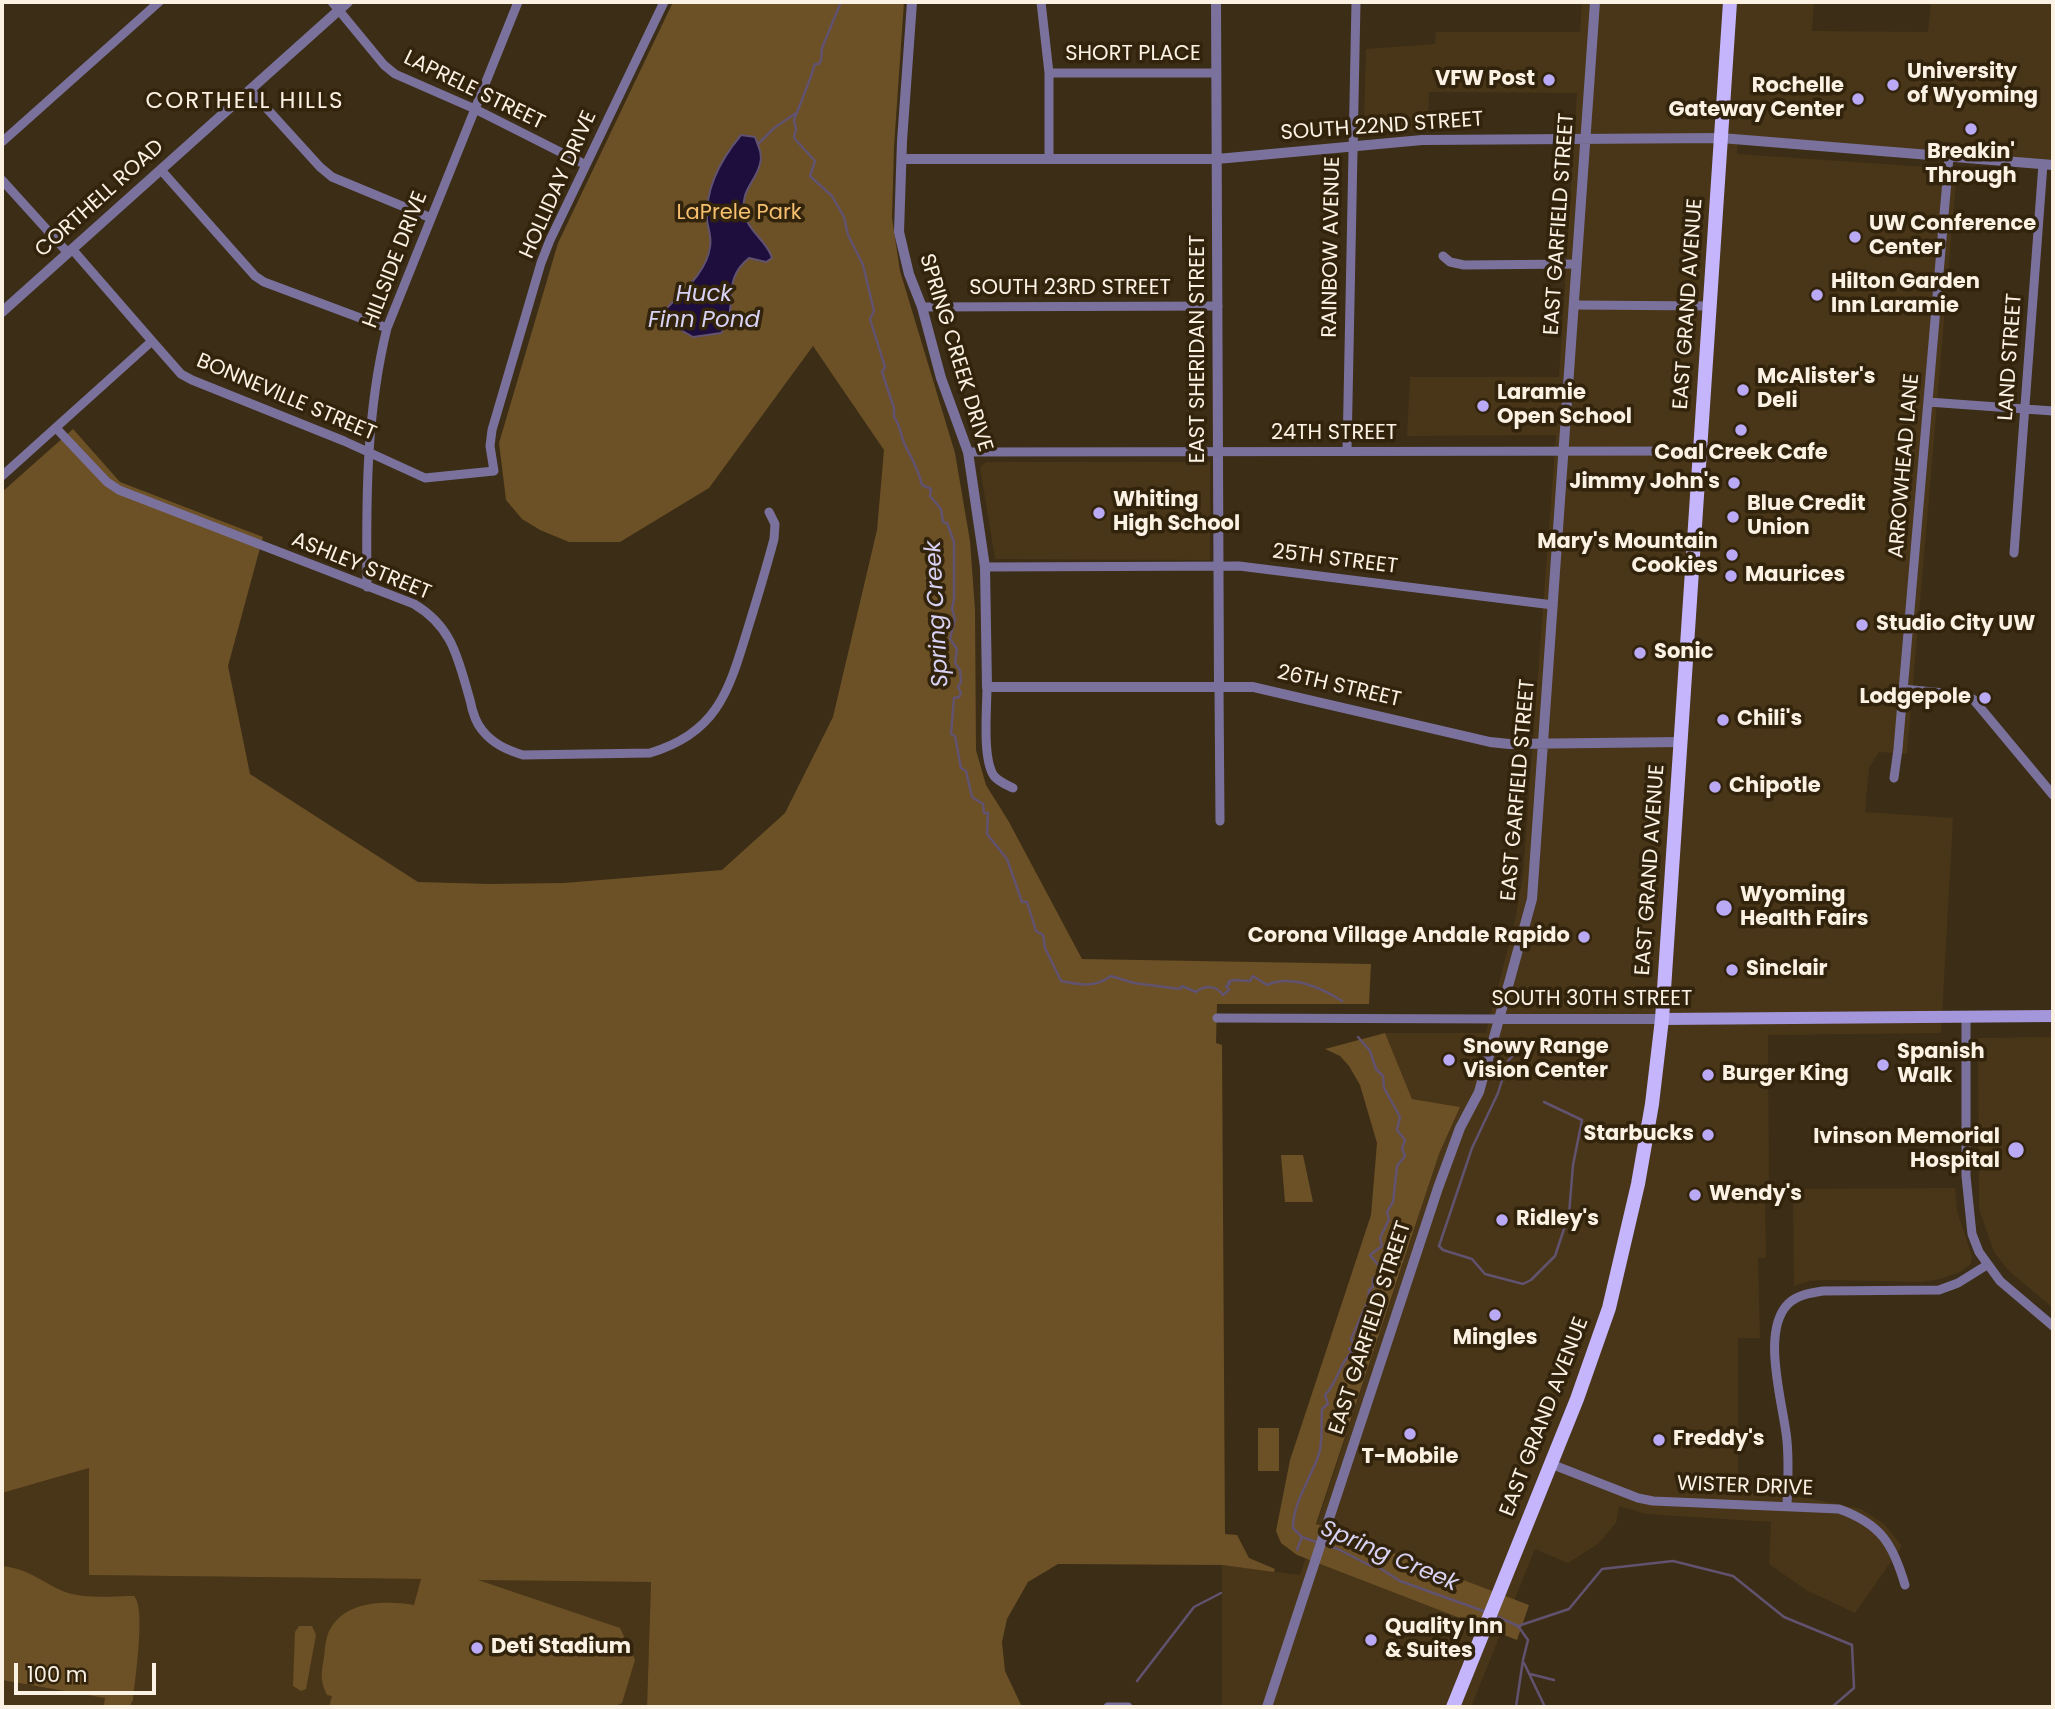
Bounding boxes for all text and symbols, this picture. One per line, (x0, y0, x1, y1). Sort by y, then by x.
street label: SHORT PLACE (1065, 42, 1201, 68)
street label: LAPRELE STREET (399, 46, 549, 136)
place label: University of Wyoming (1907, 60, 2038, 110)
place label: VFW Post (1435, 67, 1535, 93)
marker: VFW Post (1541, 72, 1557, 88)
place label: Rochelle Gateway Center (1669, 74, 1844, 124)
marker: University of Wyoming (1885, 77, 1901, 93)
district label: CORTHELL HILLS (147, 88, 343, 116)
marker: Rochelle Gateway Center (1850, 91, 1866, 107)
street label: HOLLIDAY DRIVE (515, 107, 603, 263)
street label: SOUTH 22ND STREET (1280, 107, 1484, 147)
street label: EAST GARFIELD STREET (1540, 112, 1580, 336)
marker: Breakin' Through (1963, 121, 1979, 137)
street label: CORTHELL ROAD (31, 135, 169, 263)
place label: Breakin' Through (1925, 140, 2017, 190)
street label: RAINBOW AVENUE (1318, 156, 1346, 338)
street label: HILLSIDE DRIVE (358, 188, 434, 332)
street label: EAST GRAND AVENUE (1669, 198, 1709, 410)
park label: LaPrele Park (676, 201, 802, 227)
place label: UW Conference Center (1869, 212, 2036, 262)
marker: UW Conference Center (1847, 229, 1863, 245)
street label: EAST SHERIDAN STREET (1186, 235, 1212, 463)
street label: SPRING CREEK DRIVE (913, 251, 997, 455)
place label: Hilton Garden Inn Laramie (1831, 270, 1980, 320)
street label: SOUTH 23RD STREET (969, 276, 1171, 302)
water label: Huck Finn Pond (648, 281, 760, 335)
marker: Hilton Garden Inn Laramie (1809, 287, 1825, 303)
street label: LAND STREET (1994, 292, 2028, 422)
street label: BONNEVILLE STREET (192, 349, 380, 447)
place label: McAlister's Deli (1757, 365, 1875, 415)
street label: ARROWHEAD LANE (1884, 373, 1926, 559)
place label: Laramie Open School (1497, 381, 1632, 431)
marker: McAlister's Deli (1735, 382, 1751, 398)
marker: Laramie Open School (1475, 398, 1491, 414)
street label: 24TH STREET (1271, 421, 1397, 447)
marker: Coal Creek Cafe (1733, 422, 1749, 438)
place label: Coal Creek Cafe (1654, 441, 1828, 467)
place label: Jimmy John's (1569, 470, 1720, 496)
marker: Jimmy John's (1726, 475, 1742, 491)
place label: Whiting High School (1113, 488, 1240, 538)
place label: Blue Credit Union (1747, 492, 1865, 542)
marker: Whiting High School (1091, 505, 1107, 521)
marker: Blue Credit Union (1725, 509, 1741, 525)
street label: ASHLEY STREET (288, 528, 434, 606)
place label: Mary's Mountain Cookies (1537, 530, 1718, 580)
water label: Spring Creek (920, 540, 956, 688)
street label: 25TH STREET (1271, 540, 1399, 580)
marker: Mary's Mountain Cookies (1724, 547, 1740, 563)
place label: Maurices (1745, 563, 1845, 589)
marker: Maurices (1723, 568, 1739, 584)
place label: Studio City UW (1876, 612, 2035, 638)
marker: Studio City UW (1854, 617, 1870, 633)
place label: Sonic (1654, 640, 1713, 666)
marker: Sonic (1632, 645, 1648, 661)
street label: 26TH STREET (1275, 661, 1403, 713)
street label: EAST GARFIELD STREET (1497, 678, 1541, 902)
place label: Lodgepole (1859, 685, 1971, 711)
marker: Lodgepole (1977, 690, 1993, 706)
place label: Chili's (1737, 707, 1802, 733)
marker: Chili's (1715, 712, 1731, 728)
street label: EAST GRAND AVENUE (1631, 764, 1671, 976)
place label: Chipotle (1729, 774, 1821, 800)
marker: Chipotle (1707, 779, 1723, 795)
place label: Wyoming Health Fairs (1740, 883, 1869, 933)
marker: Wyoming Health Fairs (1714, 898, 1734, 918)
place label: Corona Village Andale Rapido (1248, 924, 1570, 950)
marker: Corona Village Andale Rapido (1576, 929, 1592, 945)
place label: Sinclair (1746, 957, 1828, 983)
marker: Sinclair (1724, 962, 1740, 978)
street label: SOUTH 30TH STREET (1492, 987, 1692, 1013)
place label: Snowy Range Vision Center (1463, 1035, 1609, 1085)
place label: Spanish Walk (1897, 1040, 1985, 1090)
marker: Snowy Range Vision Center (1441, 1052, 1457, 1068)
marker: Spanish Walk (1875, 1057, 1891, 1073)
place label: Burger King (1722, 1062, 1849, 1088)
marker: Burger King (1700, 1067, 1716, 1083)
place label: Starbucks (1583, 1122, 1694, 1148)
place label: Ivinson Memorial Hospital (1813, 1125, 2000, 1175)
marker: Starbucks (1700, 1127, 1716, 1143)
marker: Ivinson Memorial Hospital (2006, 1140, 2026, 1160)
place label: Wendy's (1709, 1182, 1802, 1208)
marker: Wendy's (1687, 1187, 1703, 1203)
place label: Ridley's (1516, 1207, 1599, 1233)
marker: Ridley's (1494, 1212, 1510, 1228)
street label: EAST GARFIELD STREET (1325, 1218, 1417, 1438)
marker: Mingles (1487, 1307, 1503, 1323)
street label: EAST GRAND AVENUE (1495, 1314, 1595, 1520)
place label: Mingles (1453, 1326, 1537, 1352)
marker: T-Mobile (1402, 1426, 1418, 1442)
place label: Freddy's (1673, 1427, 1765, 1453)
marker: Freddy's (1651, 1432, 1667, 1448)
place label: T-Mobile (1362, 1445, 1458, 1471)
street label: WISTER DRIVE (1676, 1472, 1814, 1502)
water label: Spring Creek (1316, 1516, 1462, 1598)
place label: Quality Inn & Suites (1385, 1615, 1503, 1665)
marker: Quality Inn & Suites (1363, 1632, 1379, 1648)
place label: Deti Stadium (491, 1635, 631, 1661)
marker: Deti Stadium (469, 1640, 485, 1656)
scale bar (18, 1650, 159, 1694)
text: 100 m (27, 1660, 87, 1689)

